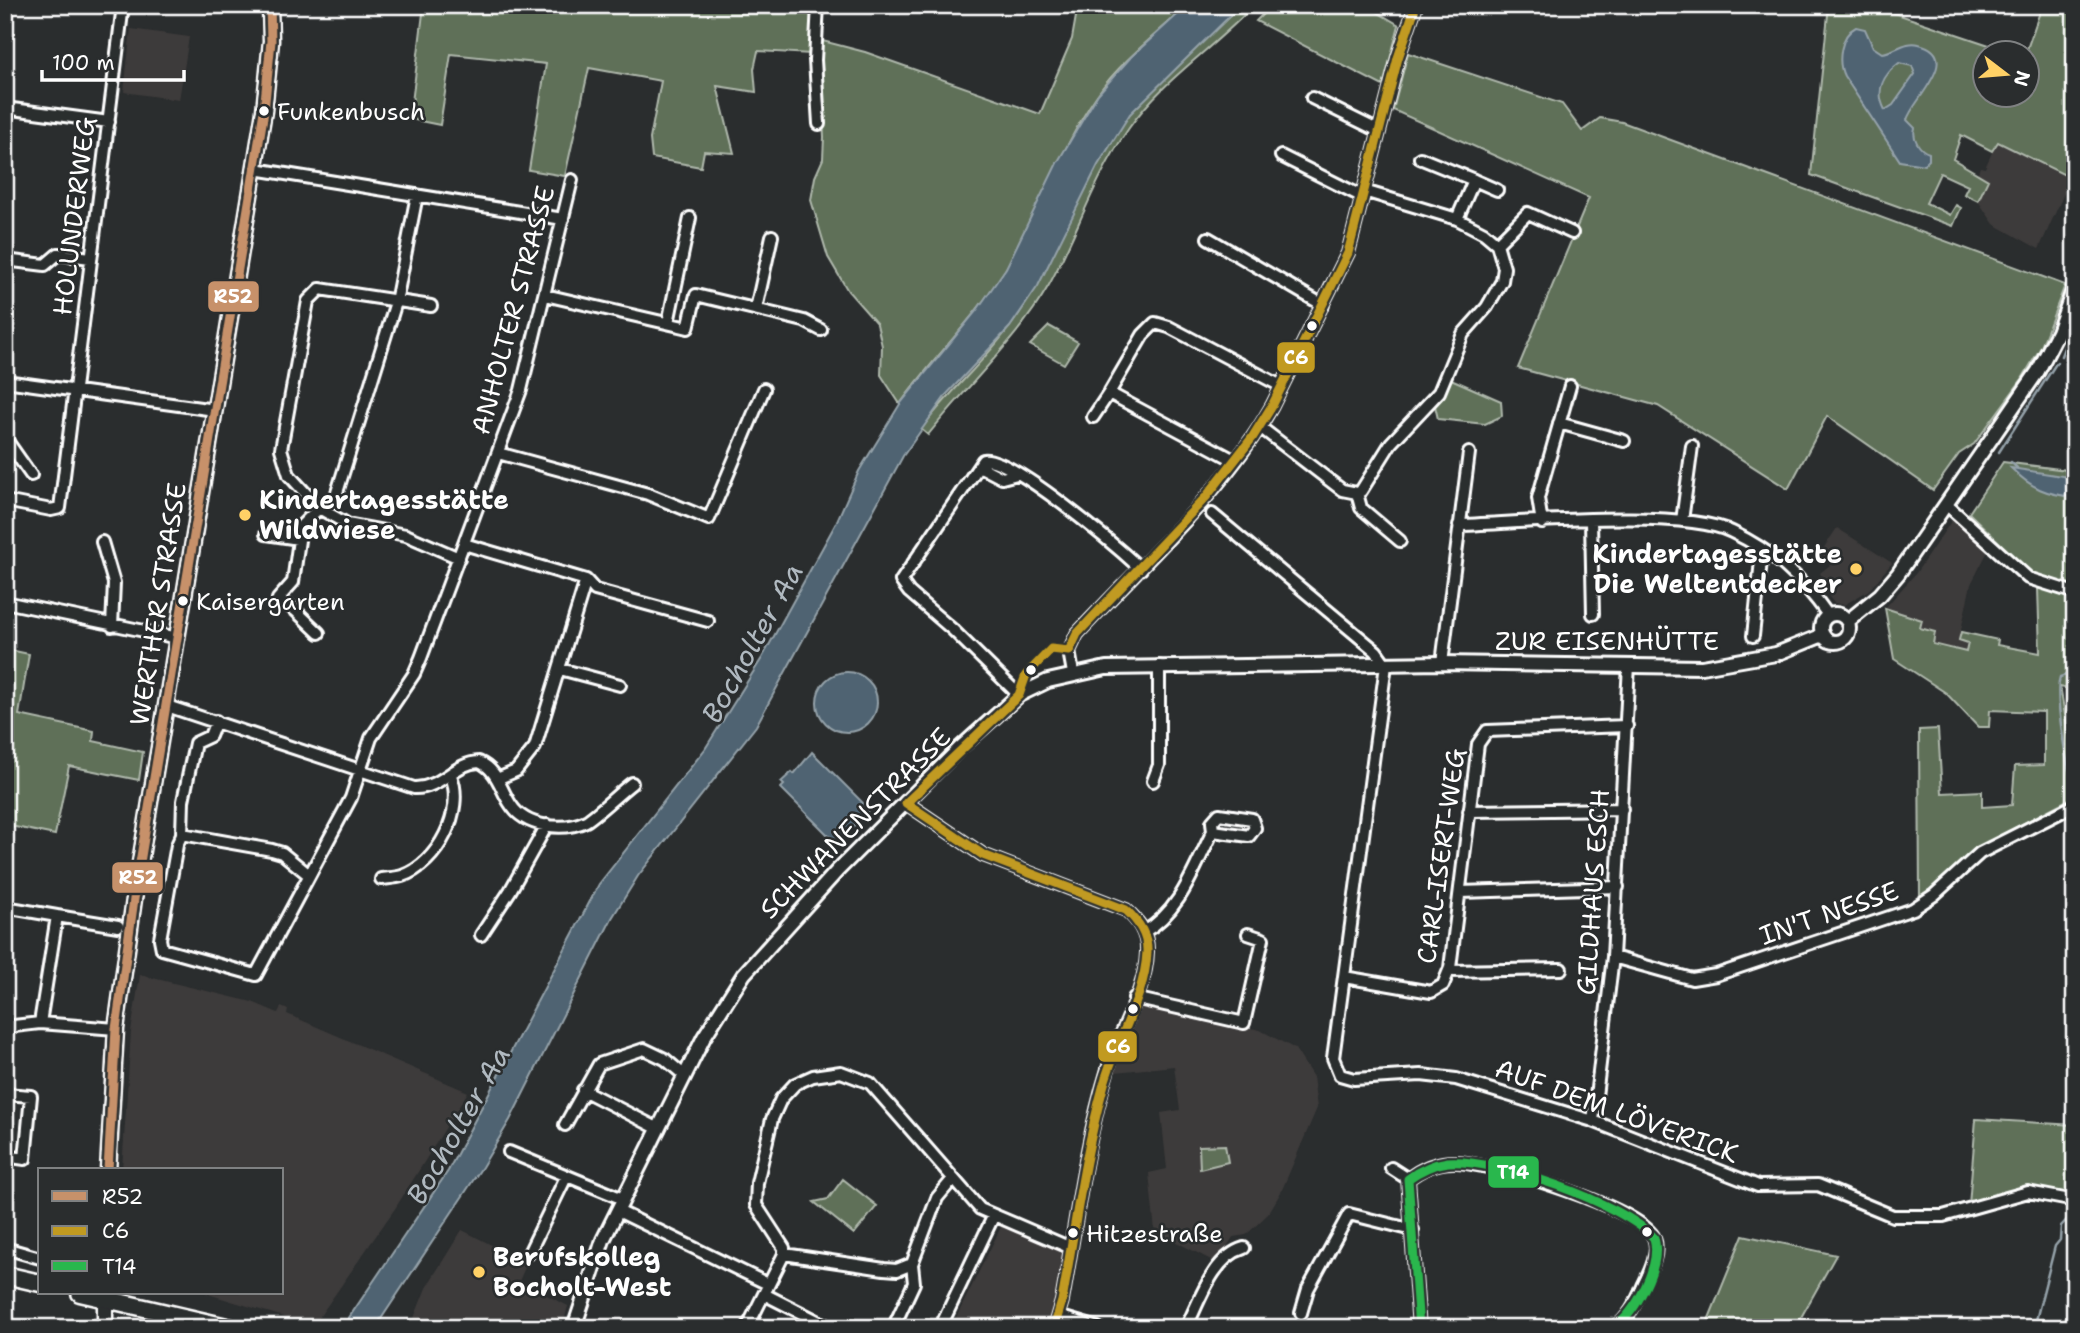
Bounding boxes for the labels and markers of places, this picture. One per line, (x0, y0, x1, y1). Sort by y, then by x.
place label: Funkenbusch (277, 96, 425, 128)
marker: Funkenbusch (257, 104, 271, 118)
unlabelled marker (1305, 319, 1319, 333)
place label: Kindertagesstätte Wildwiese (259, 482, 509, 547)
marker: Kindertagesstätte Wildwiese (237, 507, 253, 523)
place label: Kindertagesstätte Die Weltentdecker (1592, 536, 1842, 601)
marker: Kindertagesstätte Die Weltentdecker (1848, 561, 1864, 577)
place label: Kaisergarten (196, 586, 345, 618)
marker: Kaisergarten (176, 594, 190, 608)
unlabelled marker (1024, 663, 1038, 677)
unlabelled marker (1126, 1002, 1140, 1016)
place label: Hitzestraße (1086, 1218, 1223, 1250)
unlabelled marker (1640, 1225, 1654, 1239)
marker: Hitzestraße (1066, 1226, 1080, 1240)
place label: Berufskolleg Bocholt-West (493, 1239, 671, 1304)
marker: Berufskolleg Bocholt-West (471, 1264, 487, 1280)

